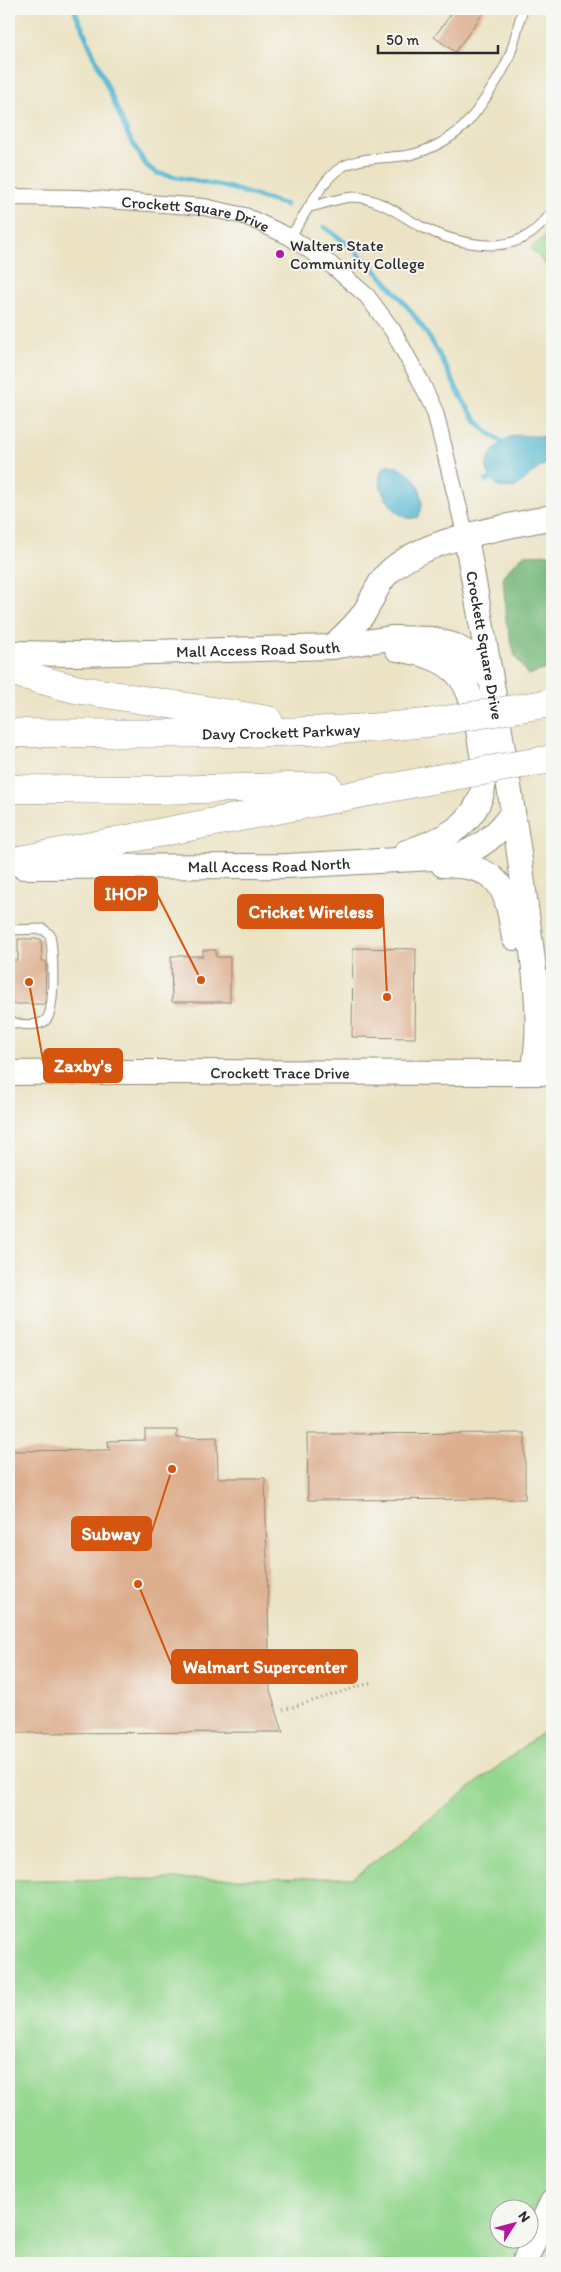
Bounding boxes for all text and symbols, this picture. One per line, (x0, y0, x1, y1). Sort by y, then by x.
scale bar (378, 22, 498, 54)
text: 50 m (386, 31, 419, 49)
street label: Crockett Square Drive (121, 192, 272, 236)
place label: Walters State Community College (290, 236, 425, 273)
marker: Walters State Community College (274, 248, 286, 260)
street label: Crockett Square Drive (462, 569, 507, 721)
street label: Mall Access Road South (176, 637, 342, 661)
street label: Davy Crockett Parkway (202, 719, 361, 743)
street label: Mall Access Road North (188, 854, 351, 876)
callout: IHOP (95, 877, 157, 910)
text: IHOP (105, 883, 148, 905)
callout: Cricket Wireless (238, 895, 383, 928)
text: Cricket Wireless (248, 901, 374, 923)
callout: Zaxby's (44, 1049, 122, 1082)
text: Zaxby's (54, 1055, 112, 1077)
street label: Crockett Trace Drive (210, 1063, 350, 1083)
callout: Subway (72, 1517, 151, 1550)
text: Subway (81, 1523, 141, 1545)
callout: Walmart Supercenter (172, 1650, 357, 1683)
text: Walmart Supercenter (183, 1656, 348, 1678)
north arrow (488, 2200, 538, 2250)
text: N (514, 2208, 534, 2225)

